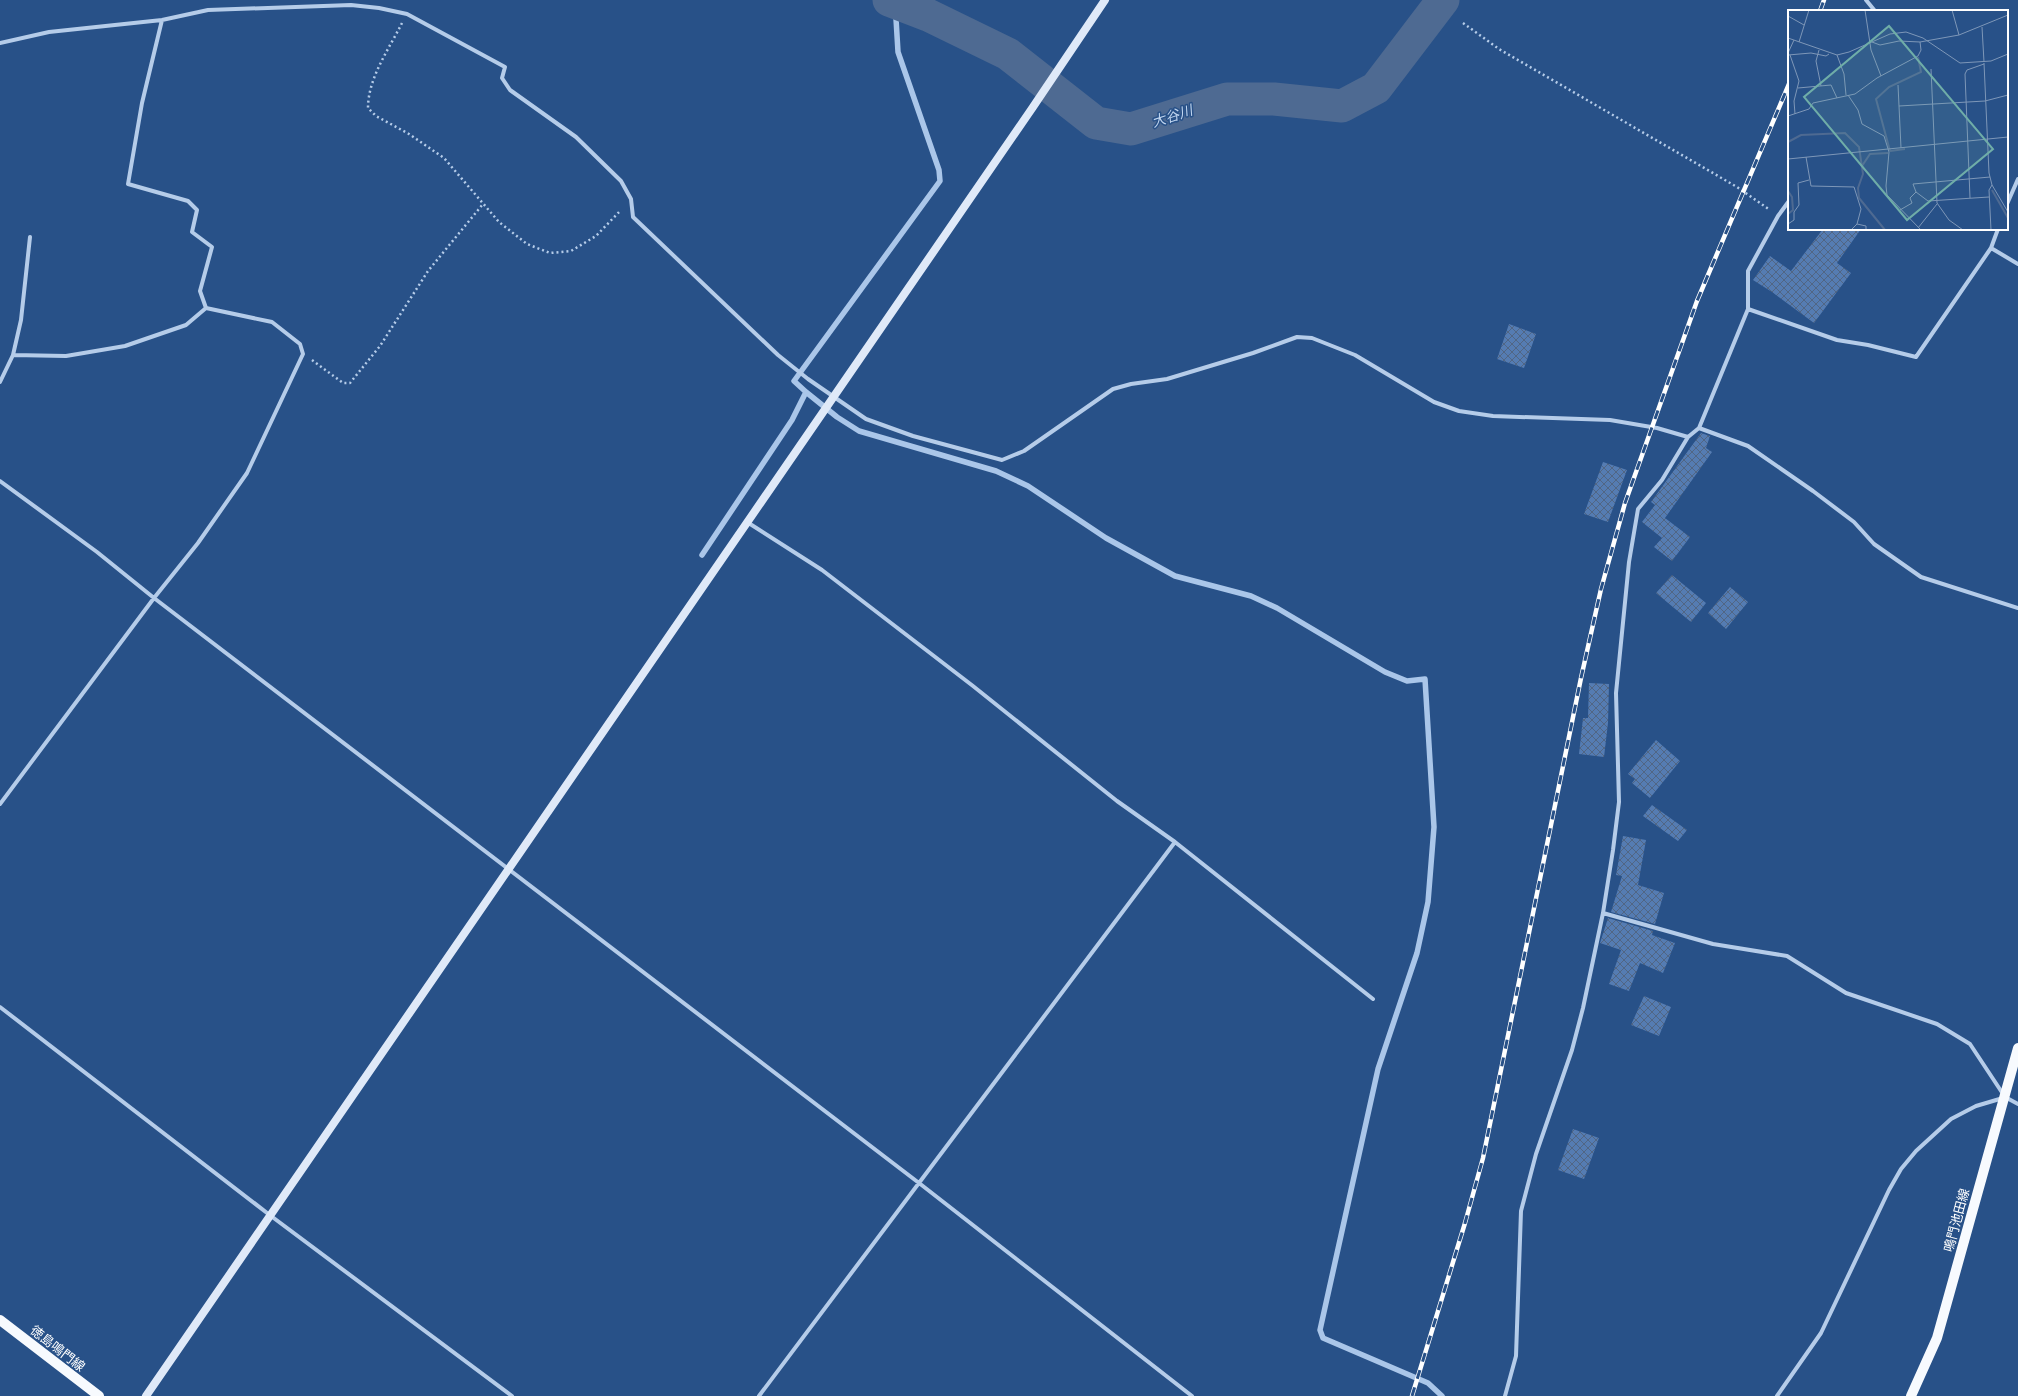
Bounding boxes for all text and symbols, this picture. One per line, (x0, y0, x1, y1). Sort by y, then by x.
inset map (1788, 10, 2008, 230)
water label: 大谷川 (1149, 100, 1197, 131)
street label: 鳴門池田線 (1940, 1187, 1972, 1253)
street label: 徳島鳴門線 (27, 1322, 89, 1374)

